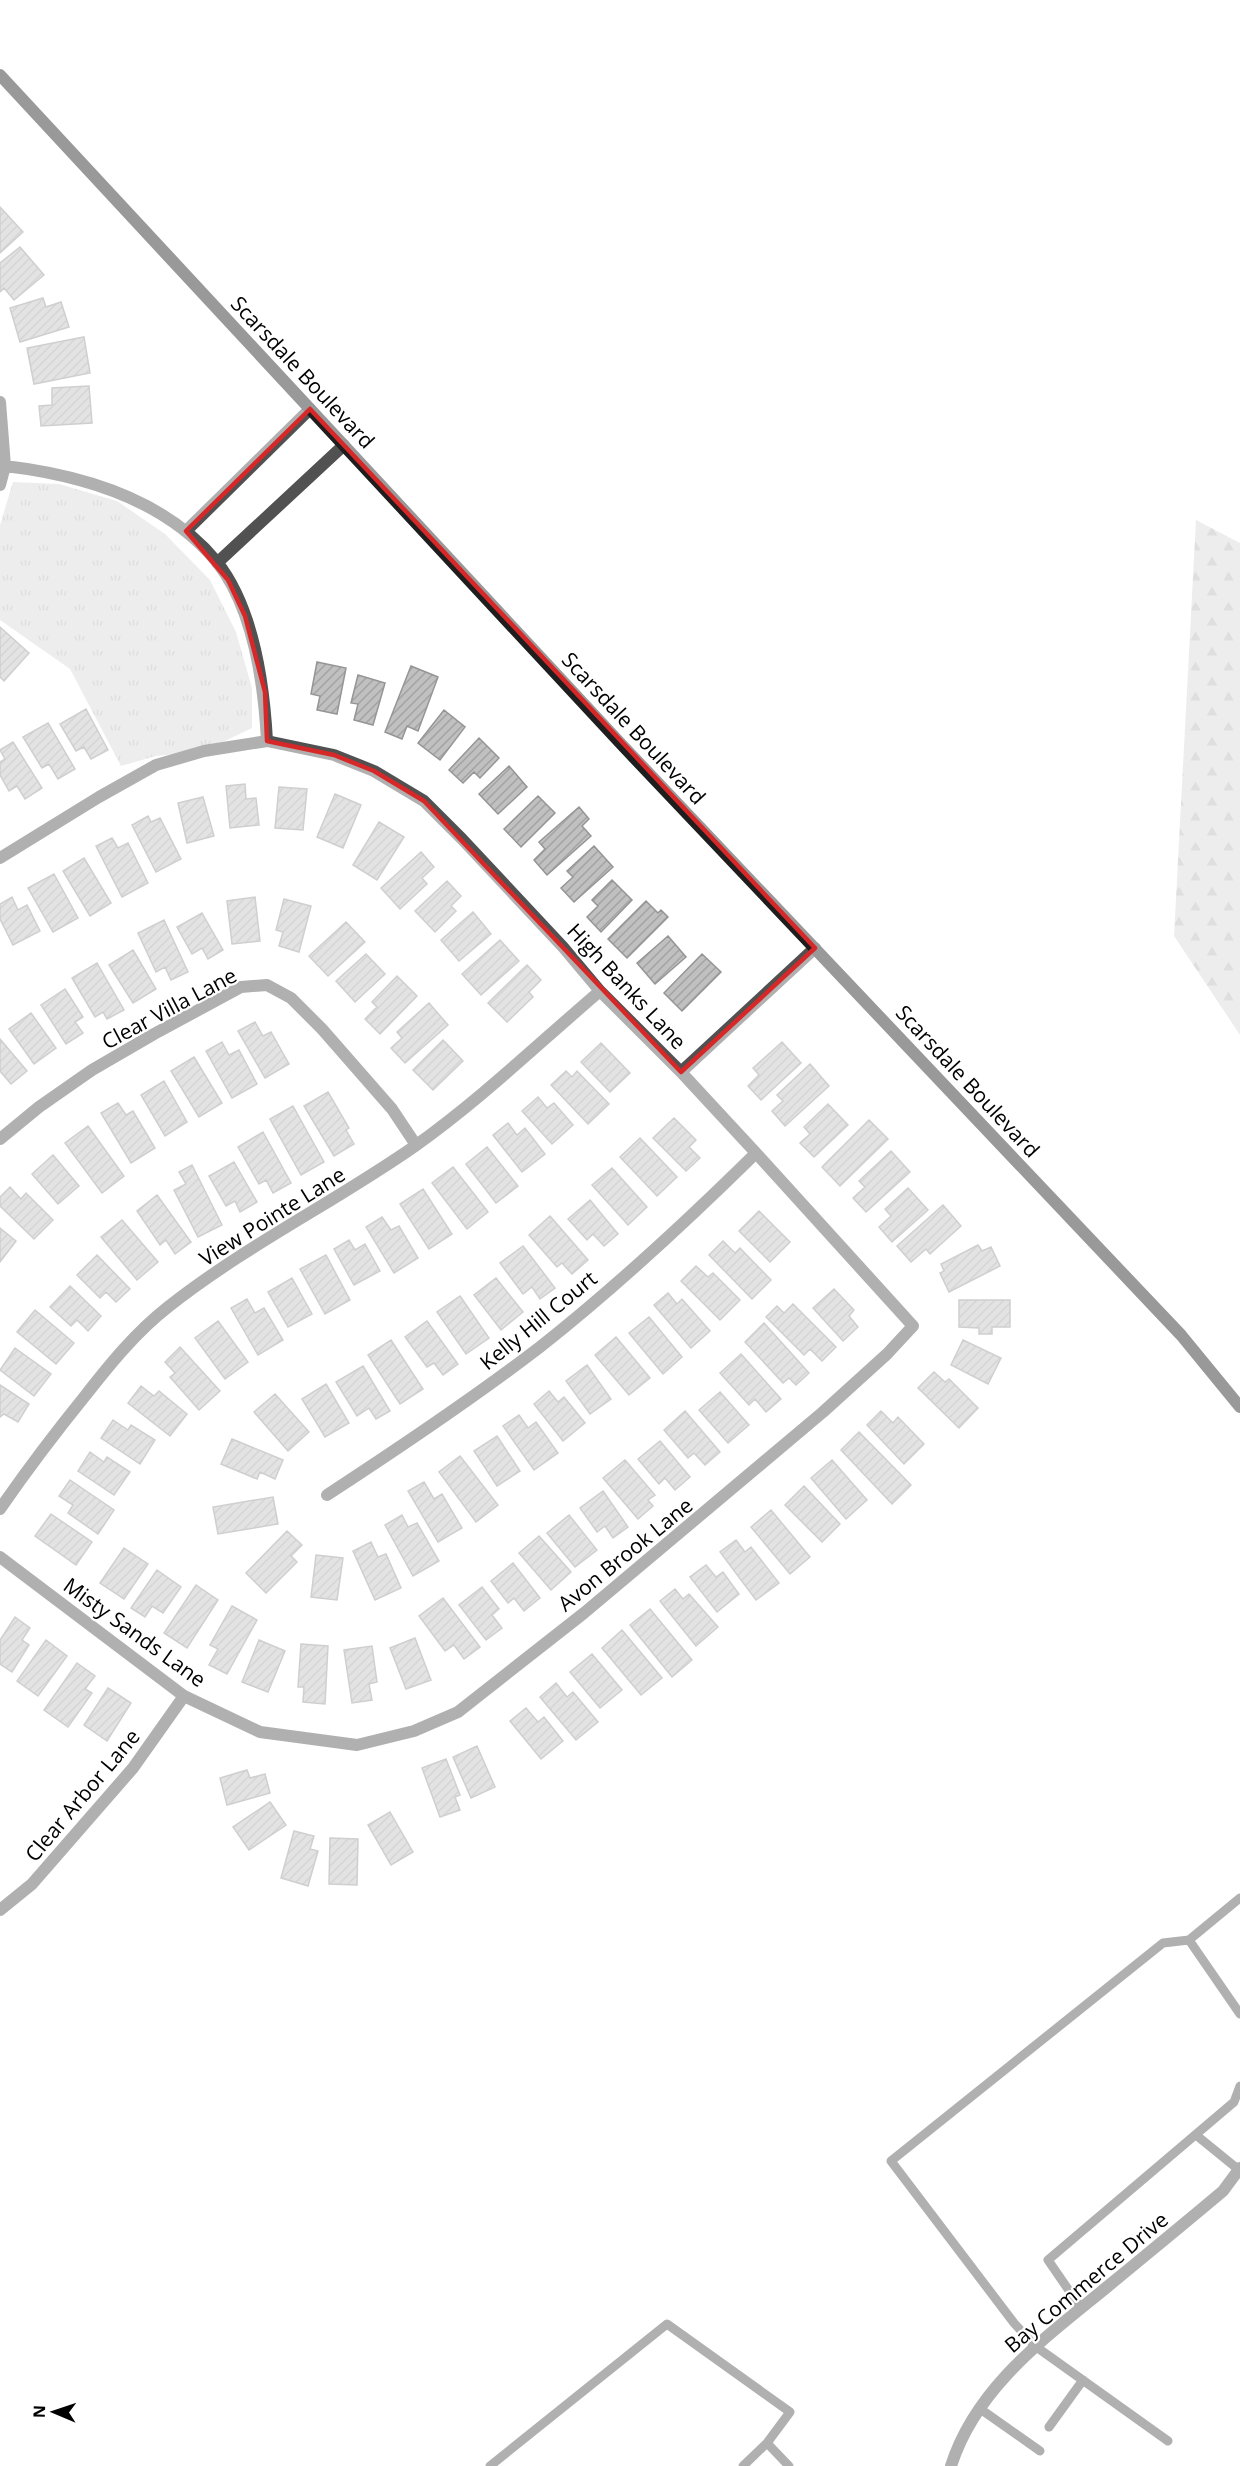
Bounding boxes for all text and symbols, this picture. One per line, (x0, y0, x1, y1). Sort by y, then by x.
street label: Scarsdale Boulevard (225, 290, 381, 454)
street label: Scarsdale Boulevard (556, 646, 712, 810)
street label: High Banks Lane (561, 917, 693, 1055)
street label: Clear Villa Lane (97, 961, 241, 1055)
street label: Scarsdale Boulevard (890, 999, 1046, 1163)
street label: View Pointe Lane (194, 1160, 350, 1272)
street label: Kelly Hill Court (474, 1264, 602, 1376)
street label: Avon Brook Lane (552, 1491, 698, 1617)
street label: Misty Sands Lane (58, 1571, 212, 1693)
street label: Clear Arbor Lane (18, 1723, 146, 1867)
street label: Bay Commerce Drive (998, 2205, 1174, 2359)
north arrow (24, 2382, 84, 2442)
text: N (28, 2405, 50, 2418)

